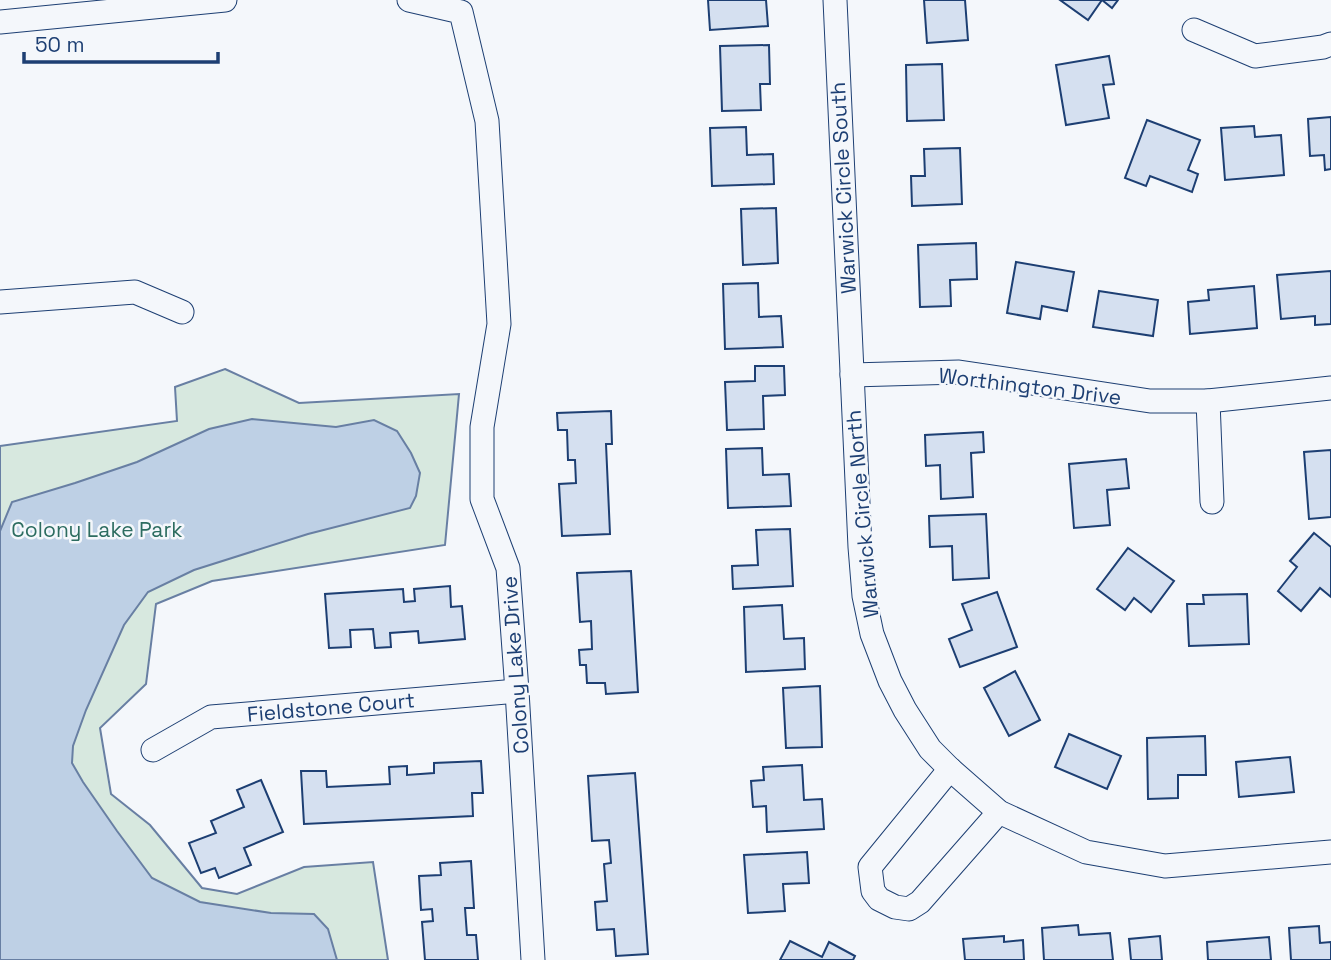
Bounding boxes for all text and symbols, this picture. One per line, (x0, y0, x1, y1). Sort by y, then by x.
scale bar (24, 21, 219, 65)
text: 50 m (35, 31, 85, 58)
street label: Warwick Circle South (824, 81, 862, 295)
street label: Worthington Drive (937, 361, 1123, 411)
street label: Warwick Circle North (839, 409, 885, 619)
park label: Colony Lake Park (11, 516, 183, 543)
street label: Colony Lake Drive (495, 575, 535, 755)
street label: Fieldstone Court (246, 686, 416, 728)

